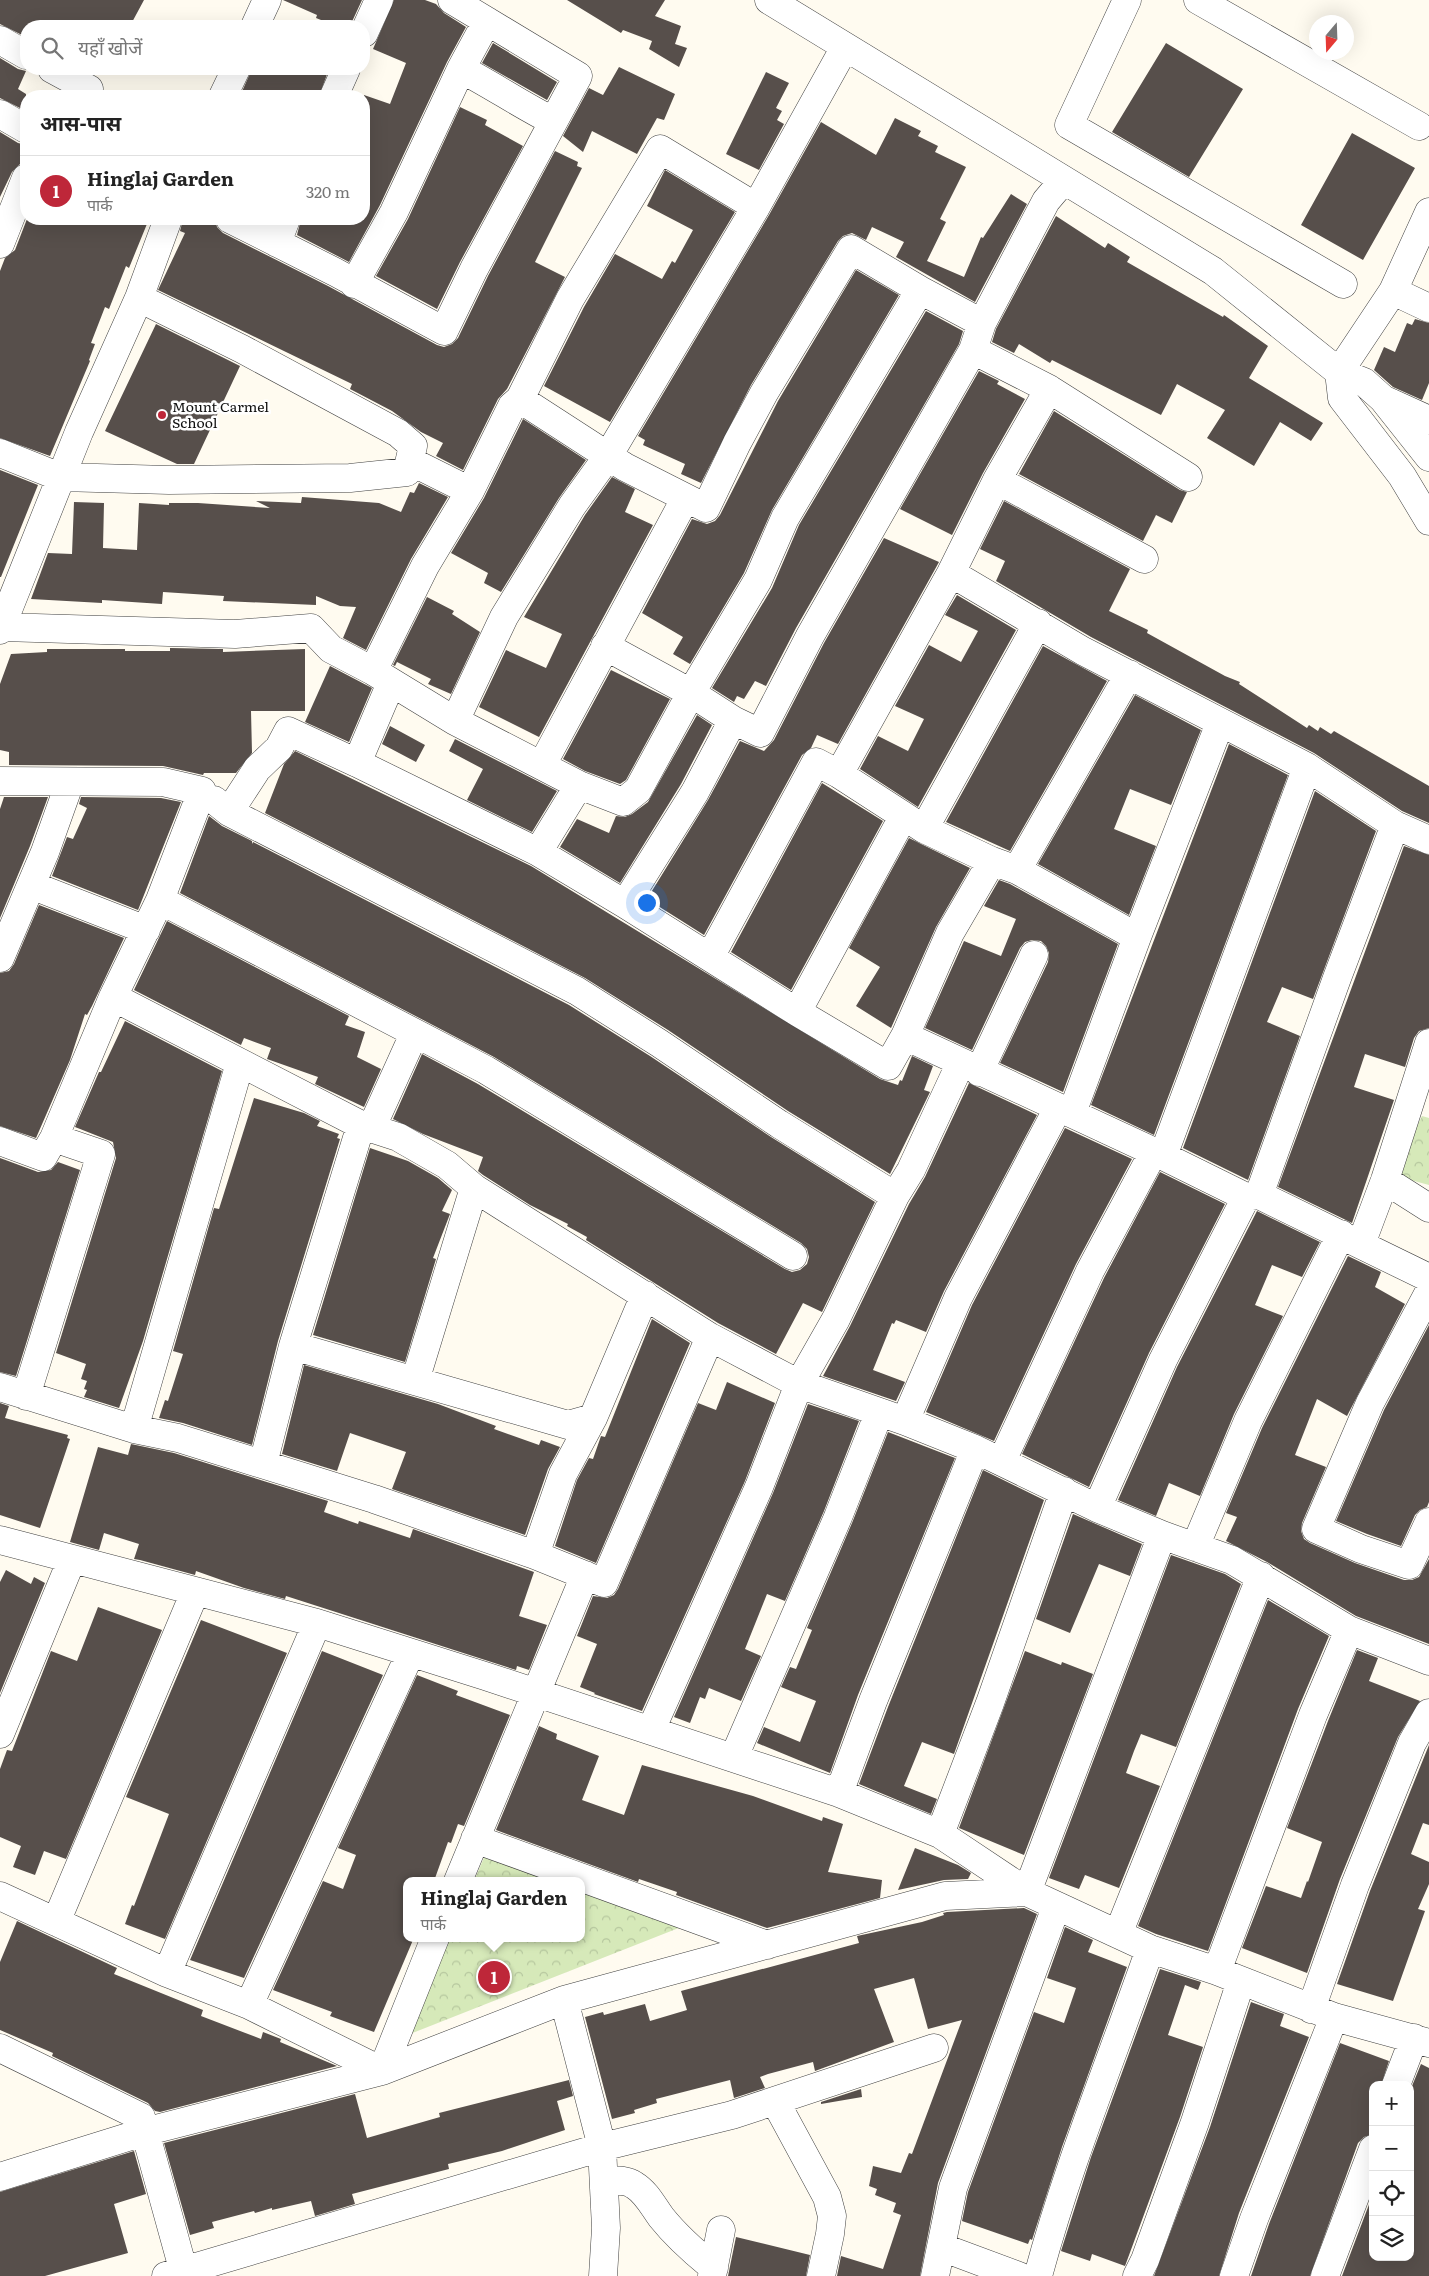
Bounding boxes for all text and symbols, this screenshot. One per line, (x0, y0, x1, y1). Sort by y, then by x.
north arrow (1309, 15, 1354, 60)
search box (20, 20, 370, 75)
text: यहाँ खोजें (78, 33, 142, 61)
icon: search (38, 34, 66, 62)
text: आस-पास (40, 106, 121, 137)
text: Hinglaj Garden (87, 164, 234, 192)
text: 1 (53, 179, 59, 203)
text: 320 m (306, 179, 350, 203)
text: पार्क (87, 192, 113, 216)
place label: Mount Carmel School (172, 396, 269, 432)
marker: Mount Carmel School (156, 409, 168, 421)
your location (634, 890, 660, 916)
popup (403, 1877, 585, 1942)
text: Hinglaj Garden (421, 1883, 567, 1911)
text: पार्क (421, 1911, 446, 1935)
pin: 1 (478, 1958, 510, 1996)
map controls (1369, 2081, 1414, 2261)
button: + (1369, 2081, 1414, 2126)
button: − (1369, 2126, 1414, 2171)
button: locate (1369, 2171, 1414, 2216)
button: layers (1369, 2216, 1414, 2261)

